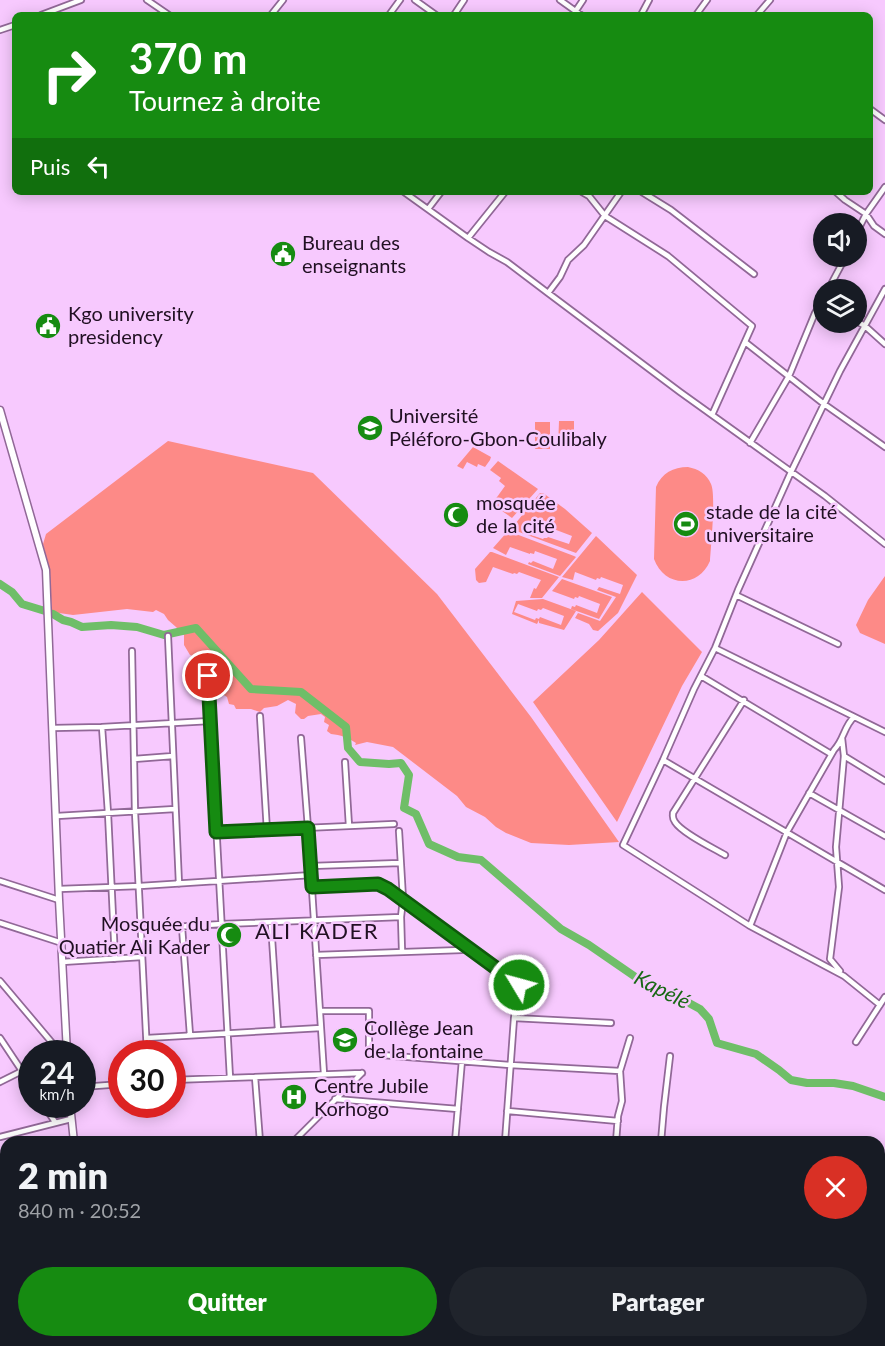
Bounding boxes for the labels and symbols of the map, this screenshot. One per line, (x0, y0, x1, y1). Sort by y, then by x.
place label: Bureau des enseignants (302, 230, 406, 277)
public building icon: Bureau des enseignants (268, 239, 298, 269)
place label: Kgo university presidency (68, 301, 195, 348)
public building icon: Kgo university presidency (33, 311, 63, 341)
place label: Université Péléforo-Gbon-Coulibaly (389, 403, 608, 450)
school or university icon: Université Péléforo-Gbon-Coulibaly (355, 413, 385, 443)
place label: mosquée de la cité (476, 490, 556, 537)
place label: stade de la cité universitaire (706, 499, 837, 546)
mosque icon: mosquée de la cité (441, 500, 471, 530)
sports icon: stade de la cité universitaire (671, 509, 701, 539)
pin (182, 650, 233, 701)
place label: Mosquée du Quatier Ali Kader (59, 911, 211, 958)
district label: ALI KADER (255, 917, 379, 944)
mosque icon: Mosquée du Quatier Ali Kader (214, 920, 244, 950)
position arrow (487, 953, 551, 1017)
water label: Kapélé (631, 964, 695, 1013)
place label: Collège Jean de la fontaine (364, 1015, 483, 1062)
school or university icon: Collège Jean de la fontaine (330, 1025, 360, 1055)
speed limit sign: 30 (108, 1040, 186, 1118)
place label: Centre Jubile Korhogo (314, 1073, 428, 1120)
hospital icon: Centre Jubile Korhogo (279, 1082, 309, 1112)

